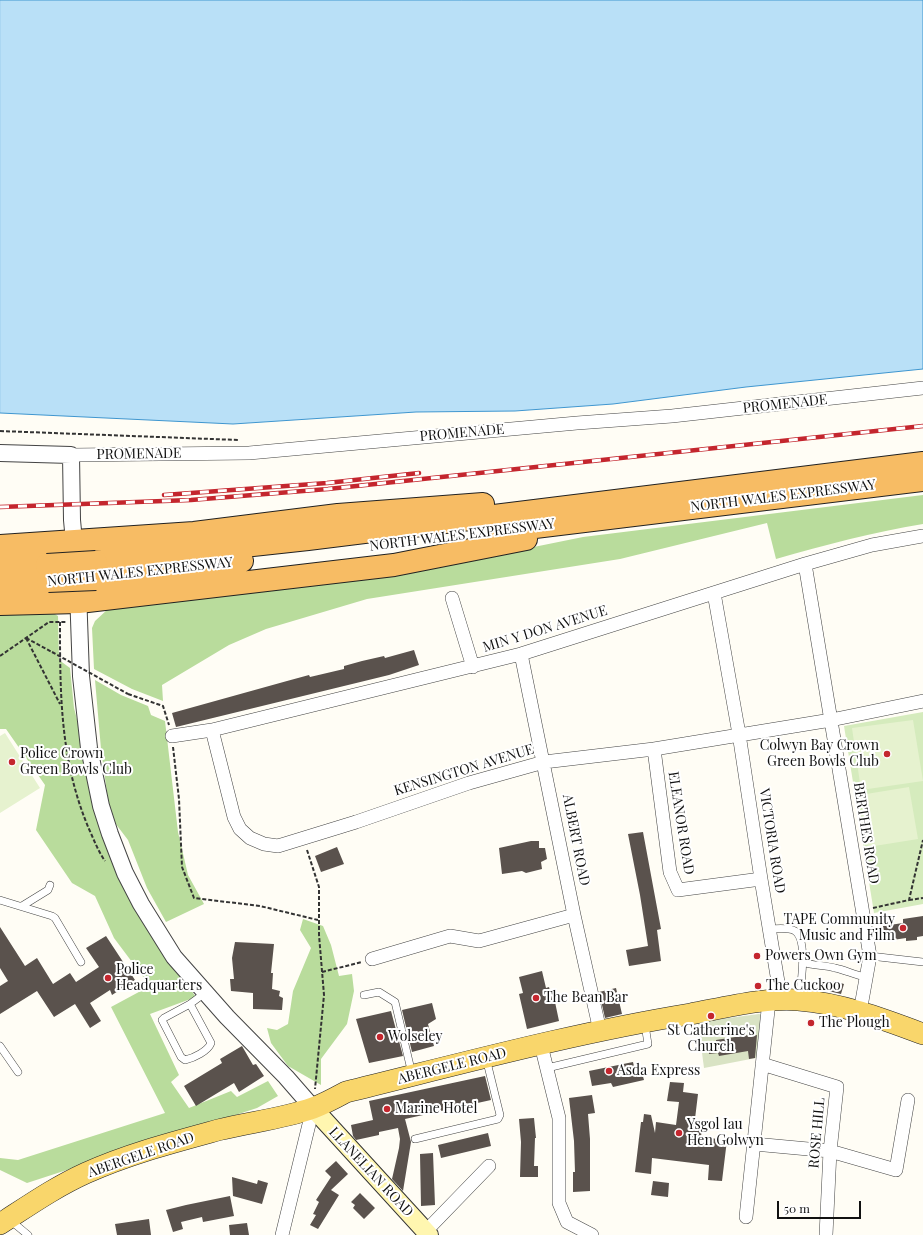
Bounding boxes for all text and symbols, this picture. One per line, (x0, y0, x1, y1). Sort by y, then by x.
street label: PROMENADE (742, 391, 828, 417)
street label: PROMENADE (419, 421, 505, 445)
street label: PROMENADE (96, 445, 182, 463)
street label: NORTH WALES EXPRESSWAY (689, 476, 877, 516)
street label: NORTH WALES EXPRESSWAY (368, 515, 556, 555)
street label: NORTH WALES EXPRESSWAY (46, 554, 234, 590)
street label: MIN Y DON AVENUE (481, 602, 609, 656)
place label: Colwyn Bay Crown Green Bowls Club (760, 738, 879, 770)
street label: KENSINGTON AVENUE (392, 741, 536, 799)
place label: Police Crown Green Bowls Club (20, 746, 132, 778)
marker: Colwyn Bay Crown Green Bowls Club (882, 749, 892, 759)
marker: Police Crown Green Bowls Club (7, 757, 17, 767)
street label: ELEANOR ROAD (665, 770, 697, 876)
street label: BERTHES ROAD (850, 781, 882, 885)
street label: VICTORIA ROAD (755, 787, 789, 895)
street label: ALBERT ROAD (559, 793, 593, 887)
place label: TAPE Community Music and Film (783, 912, 895, 944)
marker: TAPE Community Music and Film (898, 923, 908, 933)
place label: Powers Own Gym (765, 948, 877, 964)
marker: Powers Own Gym (752, 951, 762, 961)
place label: Police Headquarters (116, 962, 202, 994)
marker: Police Headquarters (103, 973, 113, 983)
place label: The Cuckoo (766, 978, 841, 994)
marker: The Cuckoo (753, 981, 763, 991)
place label: The Bean Bar (544, 990, 628, 1006)
marker: The Bean Bar (531, 993, 541, 1003)
marker: St Catherine's Church (706, 1011, 716, 1021)
place label: The Plough (819, 1015, 890, 1031)
marker: The Plough (806, 1018, 816, 1028)
place label: St Catherine's Church (667, 1023, 755, 1056)
place label: Wolseley (388, 1029, 442, 1045)
marker: Wolseley (375, 1032, 385, 1042)
street label: ABERGELE ROAD (396, 1044, 508, 1088)
place label: Asda Express (617, 1063, 700, 1079)
marker: Asda Express (604, 1066, 614, 1076)
street label: ROSE HILL (806, 1097, 828, 1169)
place label: Marine Hotel (395, 1101, 477, 1117)
marker: Marine Hotel (382, 1104, 392, 1114)
place label: Ysgol Iau Hen Golwyn (687, 1117, 764, 1150)
street label: LLANELIAN ROAD (325, 1124, 417, 1220)
marker: Ysgol Iau Hen Golwyn (674, 1128, 684, 1138)
street label: ABERGELE ROAD (86, 1129, 196, 1181)
scale bar (779, 1193, 863, 1219)
text: 50 m (784, 1200, 810, 1216)

